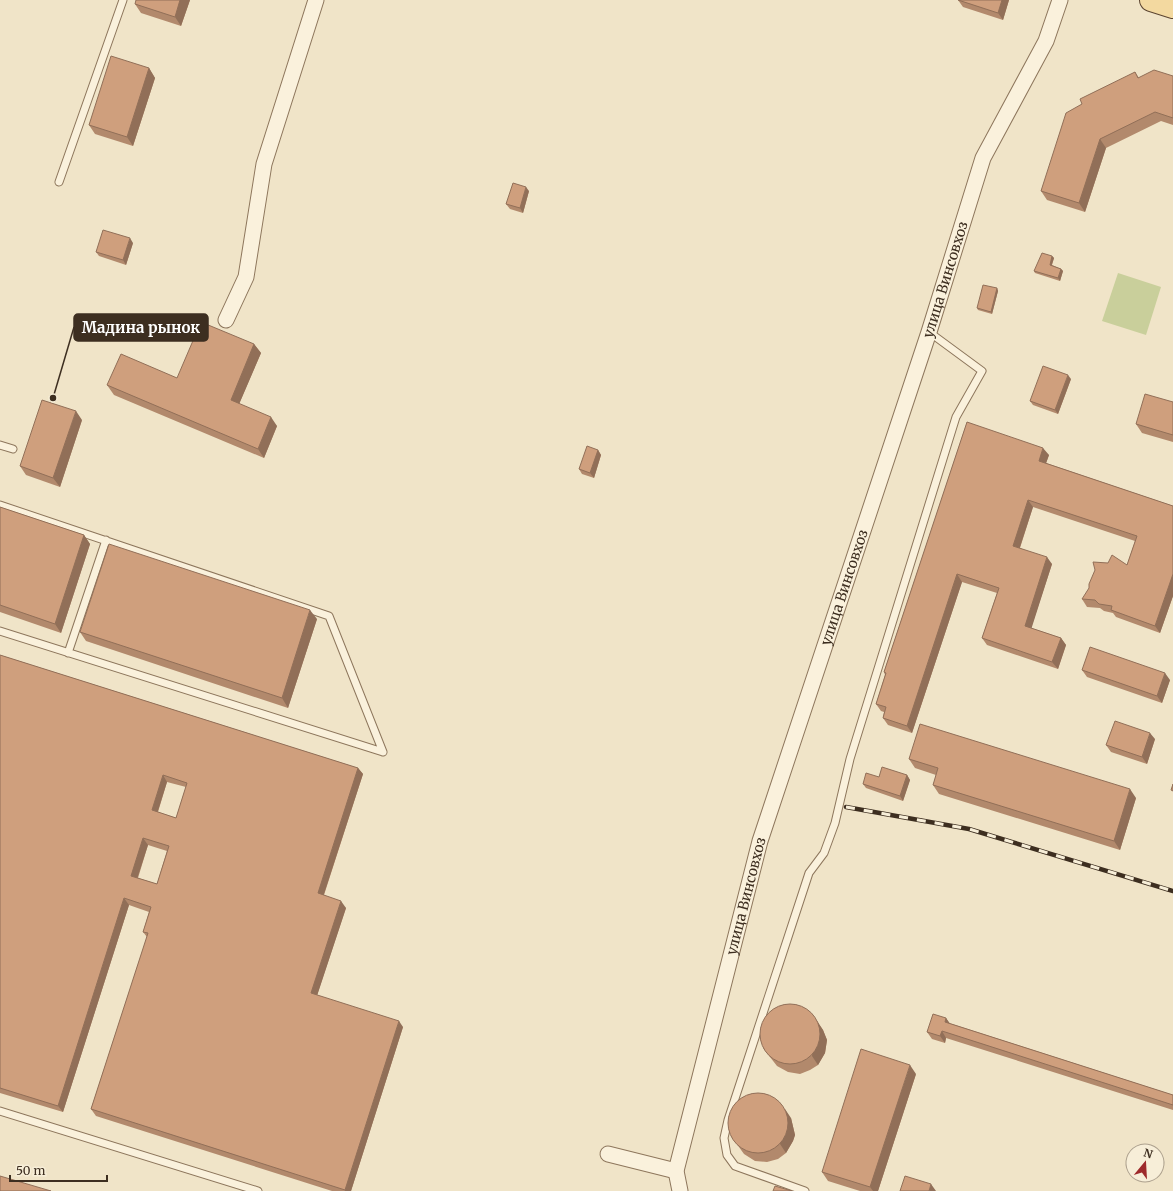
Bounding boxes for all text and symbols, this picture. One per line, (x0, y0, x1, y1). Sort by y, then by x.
street label: улица Винсовхоз (919, 219, 972, 340)
callout: Мадина рынок (74, 314, 208, 341)
text: Мадина рынок (82, 318, 200, 337)
street label: улица Винсовхоз (817, 527, 872, 648)
street label: улица Винсовхоз (722, 835, 770, 957)
north arrow (1125, 1143, 1165, 1183)
text: N (1142, 1145, 1155, 1162)
scale bar (10, 1157, 107, 1183)
text: 50 m (16, 1163, 45, 1178)

